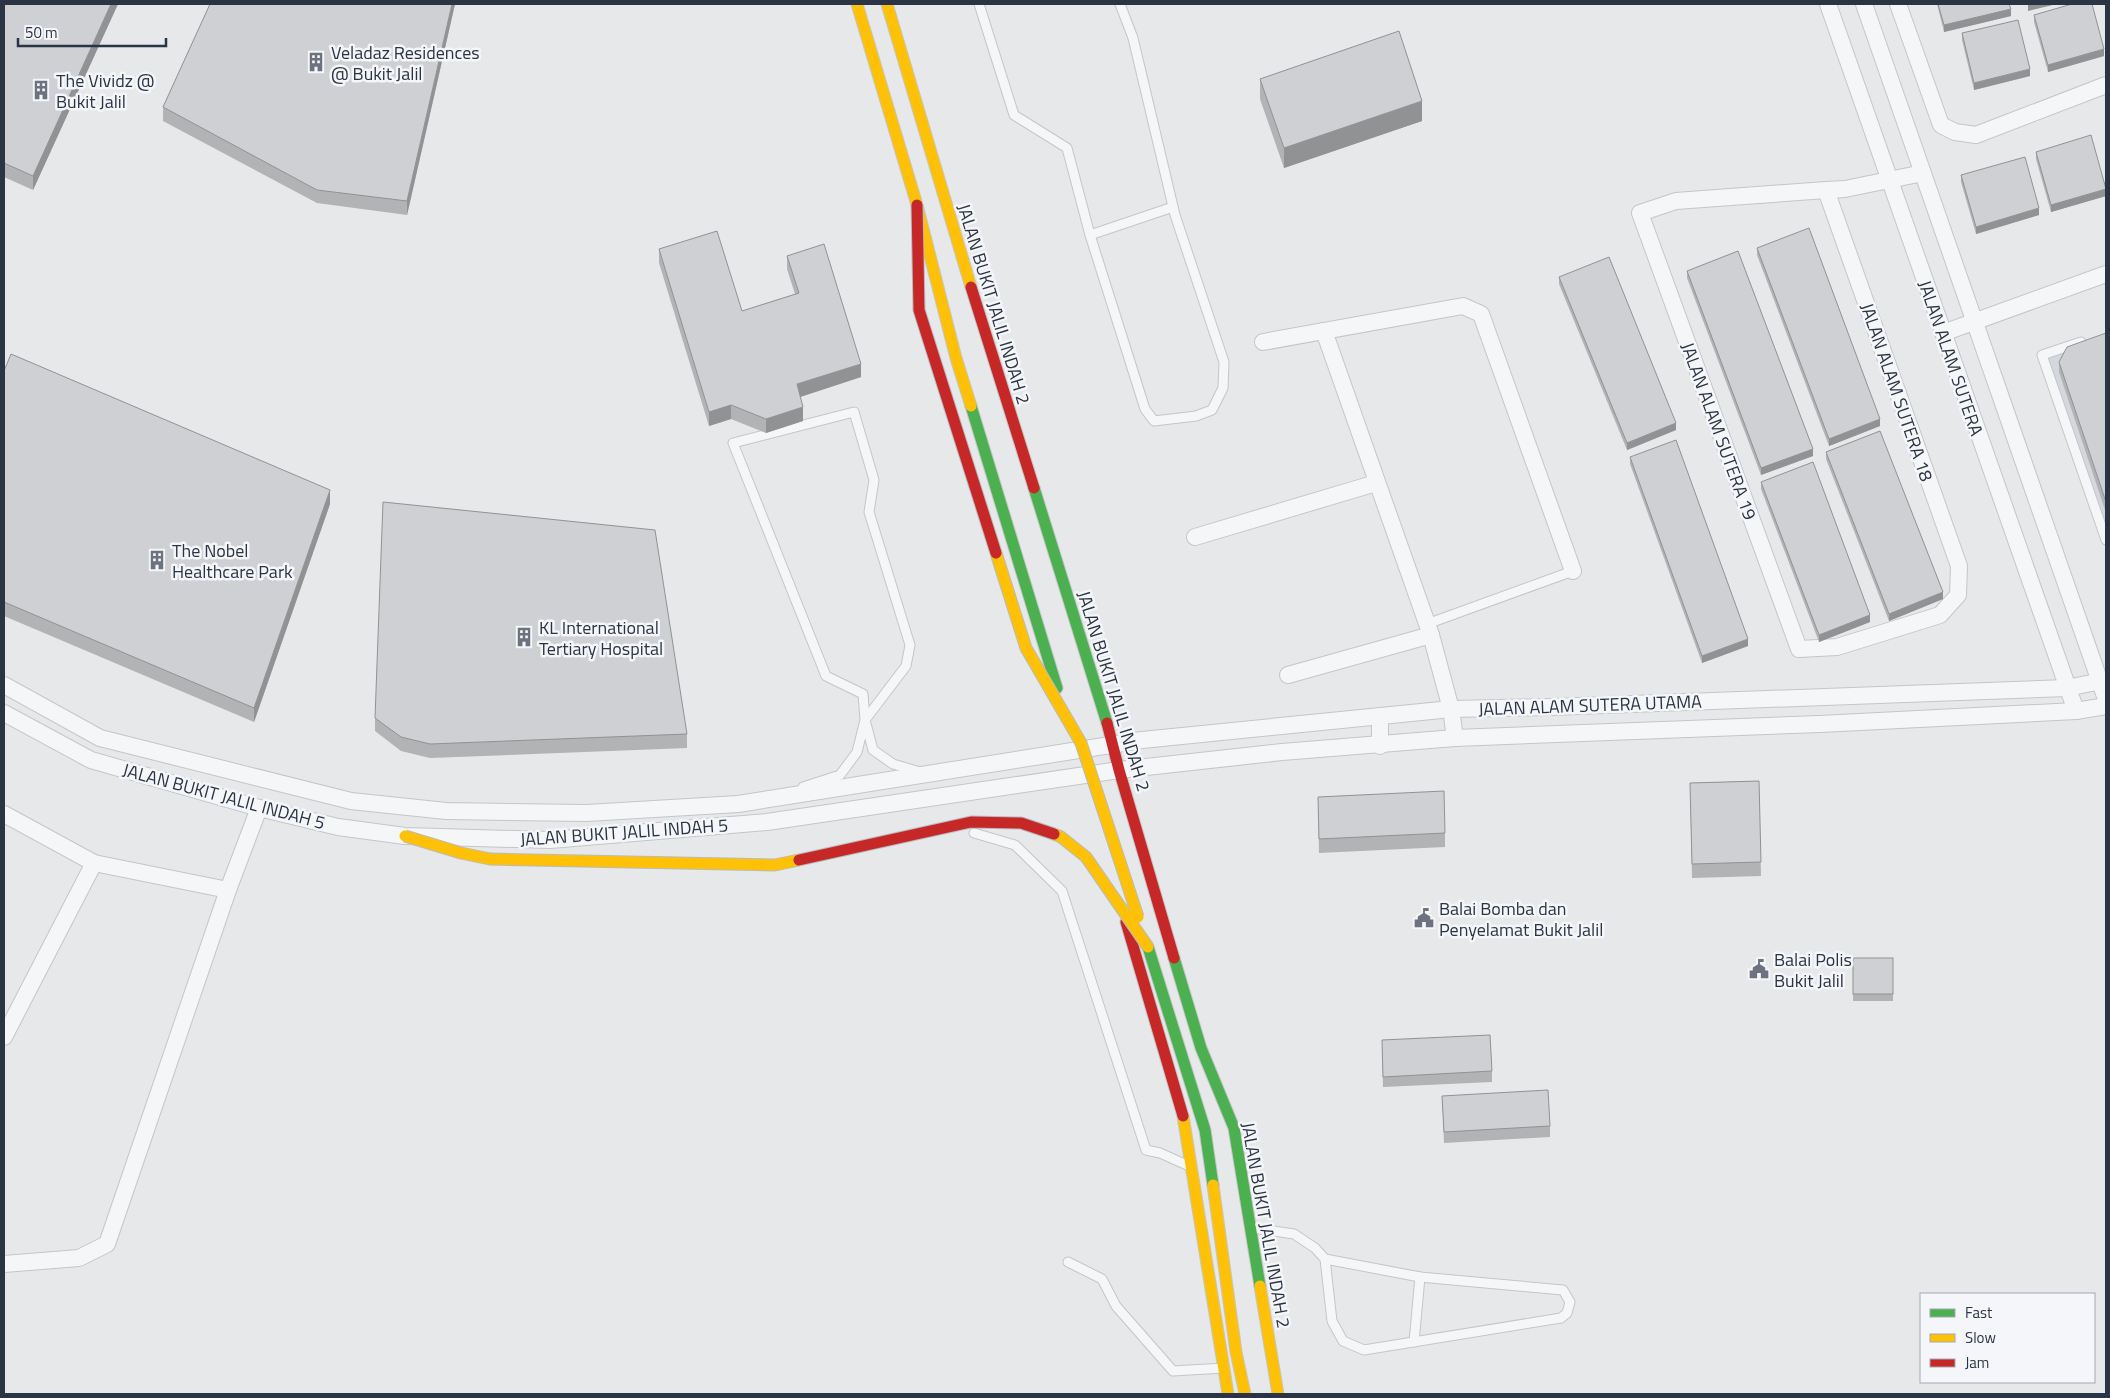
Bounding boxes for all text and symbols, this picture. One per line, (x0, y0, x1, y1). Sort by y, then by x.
scale bar (18, 15, 165, 47)
text: 50 m (25, 21, 58, 44)
place label: Veladaz Residences @ Bukit Jalil (331, 39, 480, 87)
building icon: Veladaz Residences @ Bukit Jalil (305, 51, 327, 73)
place label: The Vividz @ Bukit Jalil (56, 67, 154, 115)
building icon: The Vividz @ Bukit Jalil (30, 79, 52, 101)
street label: JALAN BUKIT JALIL INDAH 2 (951, 200, 1037, 408)
street label: JALAN ALAM SUTERA (1912, 277, 1990, 440)
street label: JALAN ALAM SUTERA 18 (1854, 299, 1940, 485)
street label: JALAN ALAM SUTERA 19 (1674, 338, 1764, 524)
place label: The Nobel Healthcare Park (172, 537, 293, 585)
building icon: The Nobel Healthcare Park (146, 549, 168, 571)
street label: JALAN BUKIT JALIL INDAH 2 (1071, 587, 1157, 795)
place label: KL International Tertiary Hospital (539, 614, 663, 662)
building icon: KL International Tertiary Hospital (513, 626, 535, 648)
street label: JALAN ALAM SUTERA UTAMA (1478, 688, 1703, 722)
street label: JALAN BUKIT JALIL INDAH 5 (120, 756, 328, 836)
street label: JALAN BUKIT JALIL INDAH 5 (519, 811, 729, 853)
place label: Balai Bomba dan Penyelamat Bukit Jalil (1439, 895, 1603, 943)
public building icon: Balai Bomba dan Penyelamat Bukit Jalil (1413, 907, 1435, 929)
place label: Balai Polis Bukit Jalil (1774, 946, 1852, 994)
public building icon: Balai Polis Bukit Jalil (1748, 958, 1770, 980)
street label: JALAN BUKIT JALIL INDAH 2 (1235, 1120, 1297, 1330)
legend (1920, 1293, 2095, 1383)
text: Fast (1965, 1301, 1993, 1324)
text: Slow (1965, 1326, 1996, 1349)
text: Jam (1965, 1351, 1989, 1374)

